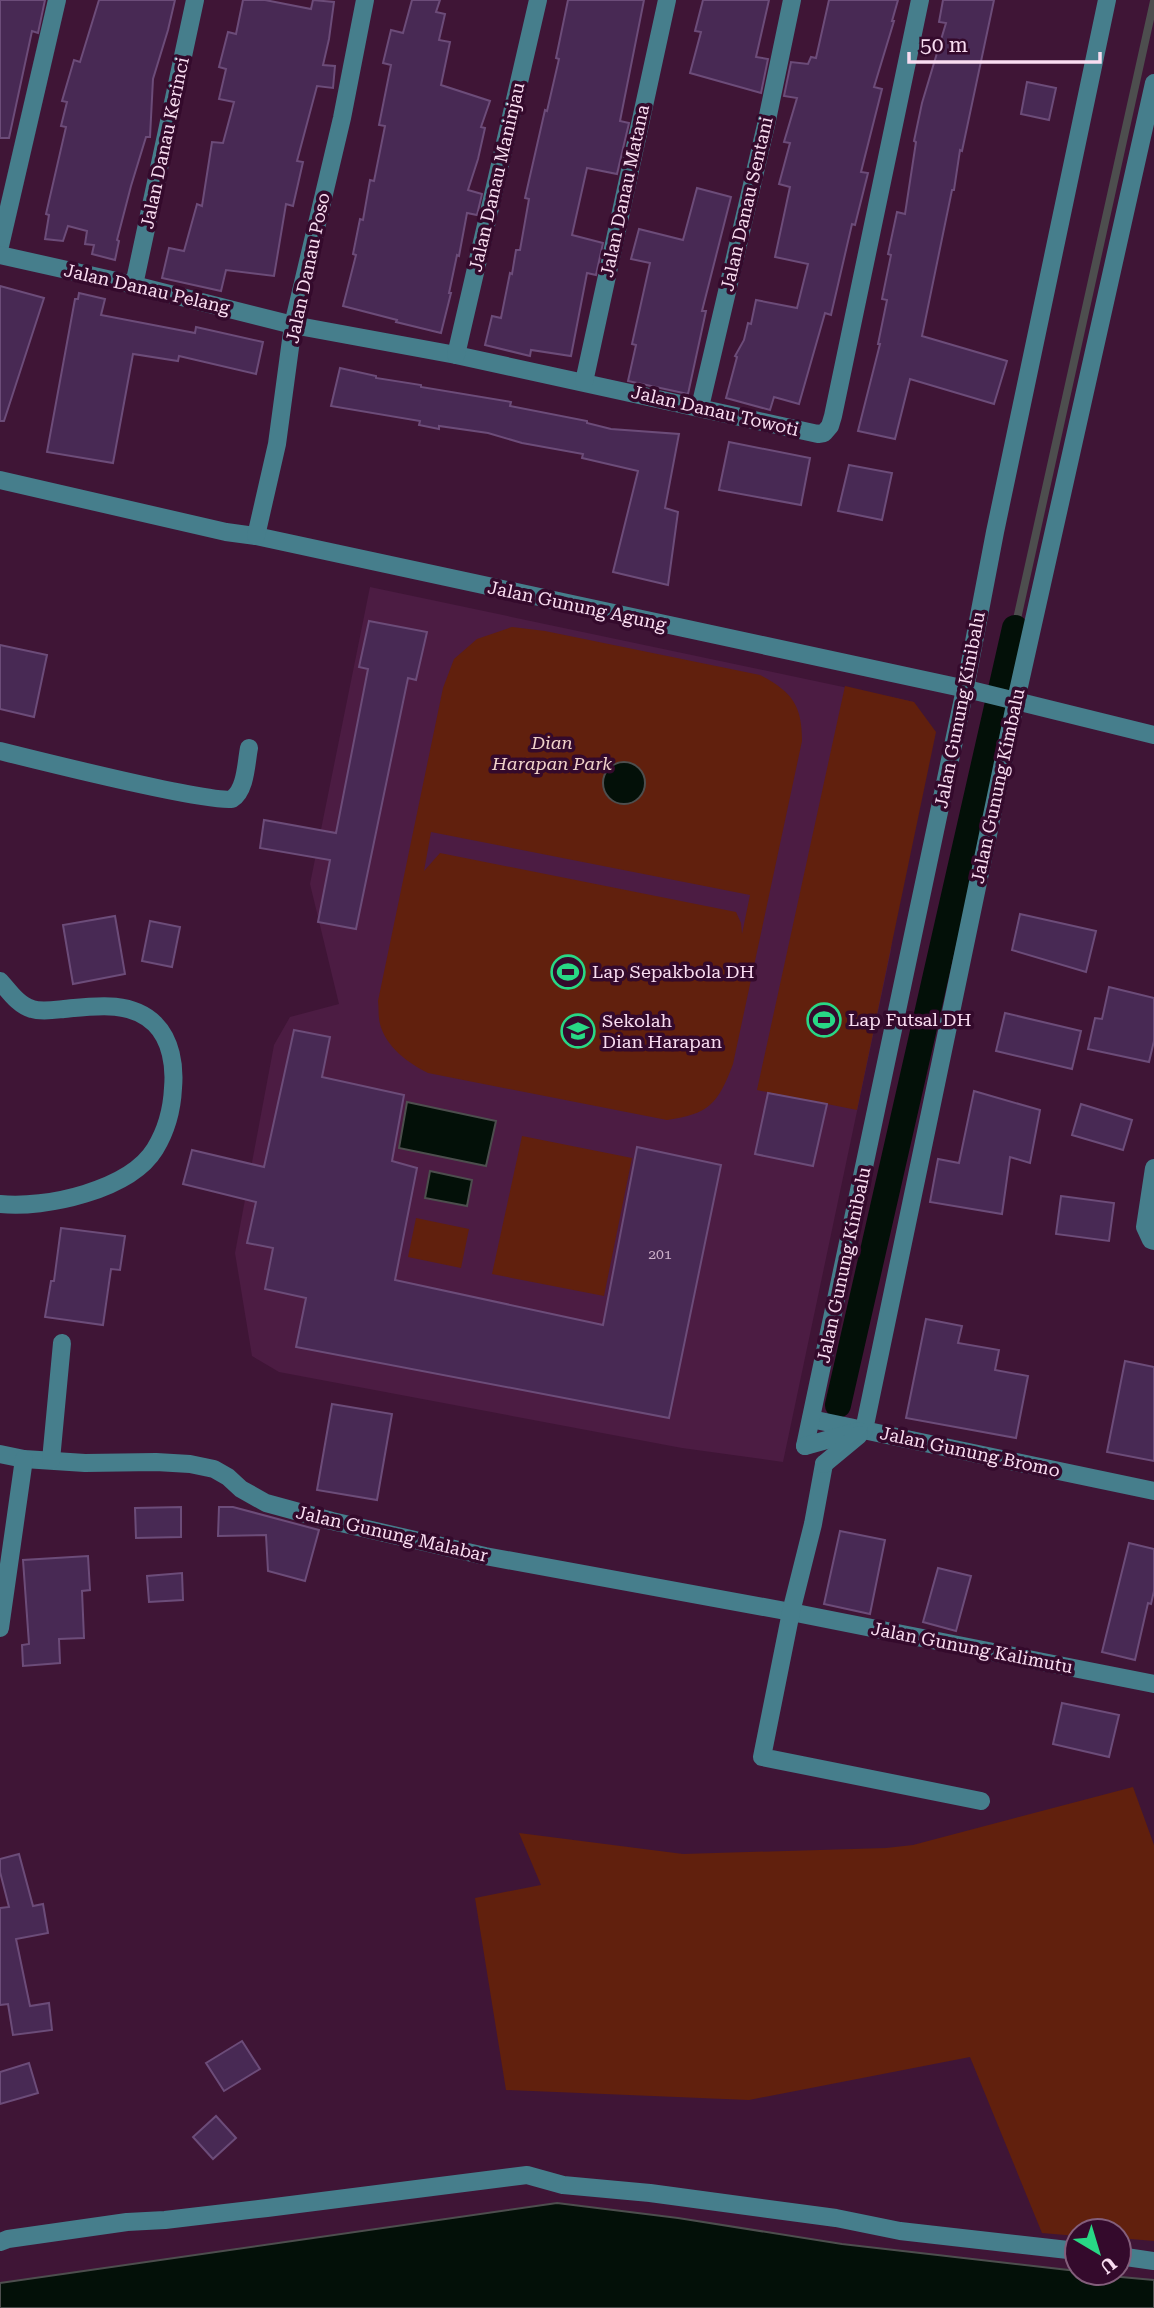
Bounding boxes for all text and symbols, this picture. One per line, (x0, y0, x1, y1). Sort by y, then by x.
scale bar (909, 21, 1100, 65)
text: 50 m (920, 33, 968, 57)
street label: Jalan Danau Kerinci (136, 55, 193, 231)
street label: Jalan Danau Maninjau (465, 80, 529, 274)
street label: Jalan Danau Matana (596, 102, 653, 279)
street label: Jalan Danau Sentani (716, 114, 777, 293)
street label: Jalan Danau Poso (281, 191, 334, 345)
street label: Jalan Danau Pelang (62, 259, 233, 318)
street label: Jalan Danau Towoti (629, 381, 801, 440)
street label: Jalan Gunung Agung (486, 576, 669, 635)
street label: Jalan Gunung Kinibalu (930, 610, 989, 810)
street label: Jalan Gunung Kimbalu (967, 687, 1028, 885)
park label: Dian Harapan Park (491, 732, 612, 774)
sports icon: Lap Sepakbola DH (549, 953, 587, 991)
place label: Lap Sepakbola DH (592, 961, 755, 982)
sports icon: Lap Futsal DH (805, 1001, 843, 1039)
place label: Lap Futsal DH (848, 1009, 971, 1030)
place label: Sekolah Dian Harapan (602, 1010, 722, 1052)
school or university icon: Sekolah Dian Harapan (559, 1012, 597, 1050)
street label: Jalan Gunung Kinibalu (812, 1165, 875, 1365)
house number: 201 (648, 1246, 672, 1262)
street label: Jalan Gunung Bromo (878, 1422, 1062, 1481)
street label: Jalan Gunung Malabar (294, 1501, 490, 1566)
street label: Jalan Gunung Kalimutu (869, 1618, 1075, 1677)
north arrow (1063, 2217, 1133, 2287)
text: U (1095, 2251, 1121, 2279)

